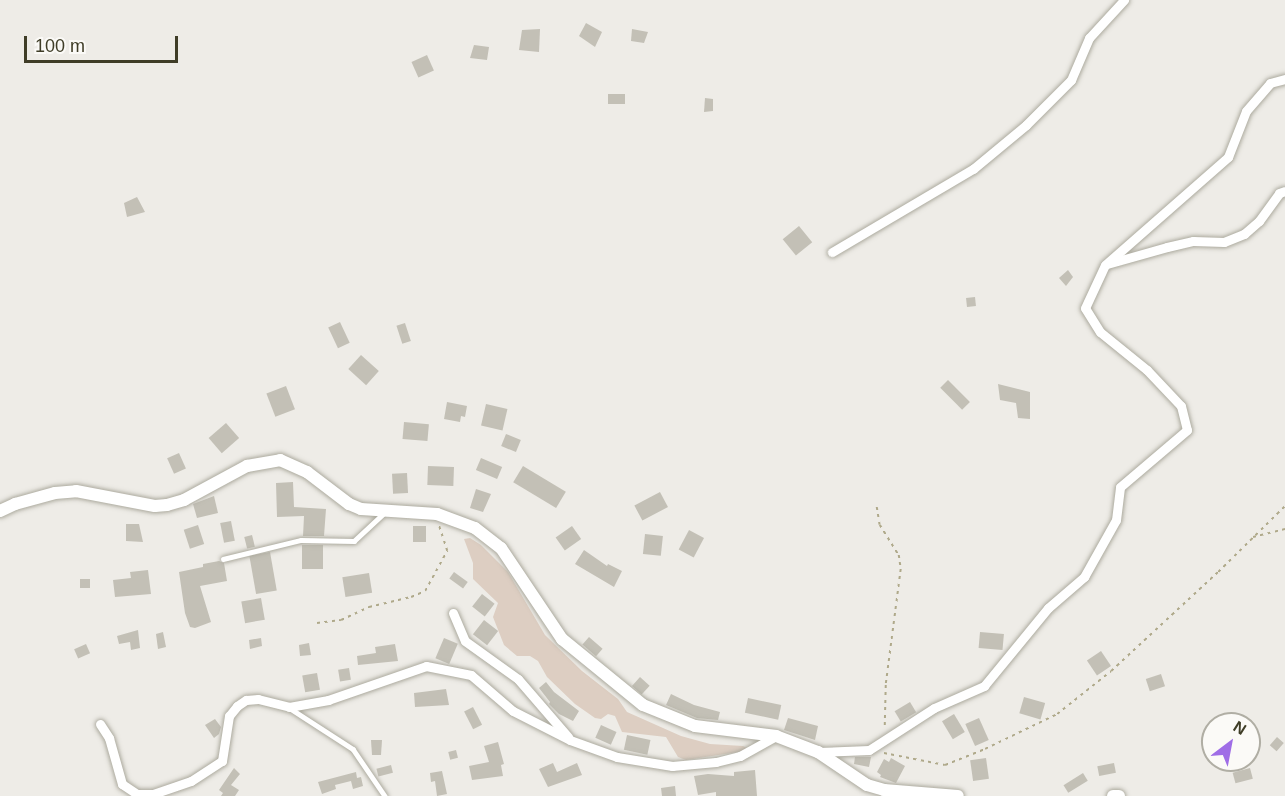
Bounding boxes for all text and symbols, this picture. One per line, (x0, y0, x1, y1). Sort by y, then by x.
scale bar (27, 24, 182, 62)
text: 100 m (35, 36, 85, 56)
north arrow (1201, 712, 1261, 772)
text: N (1230, 718, 1249, 738)

